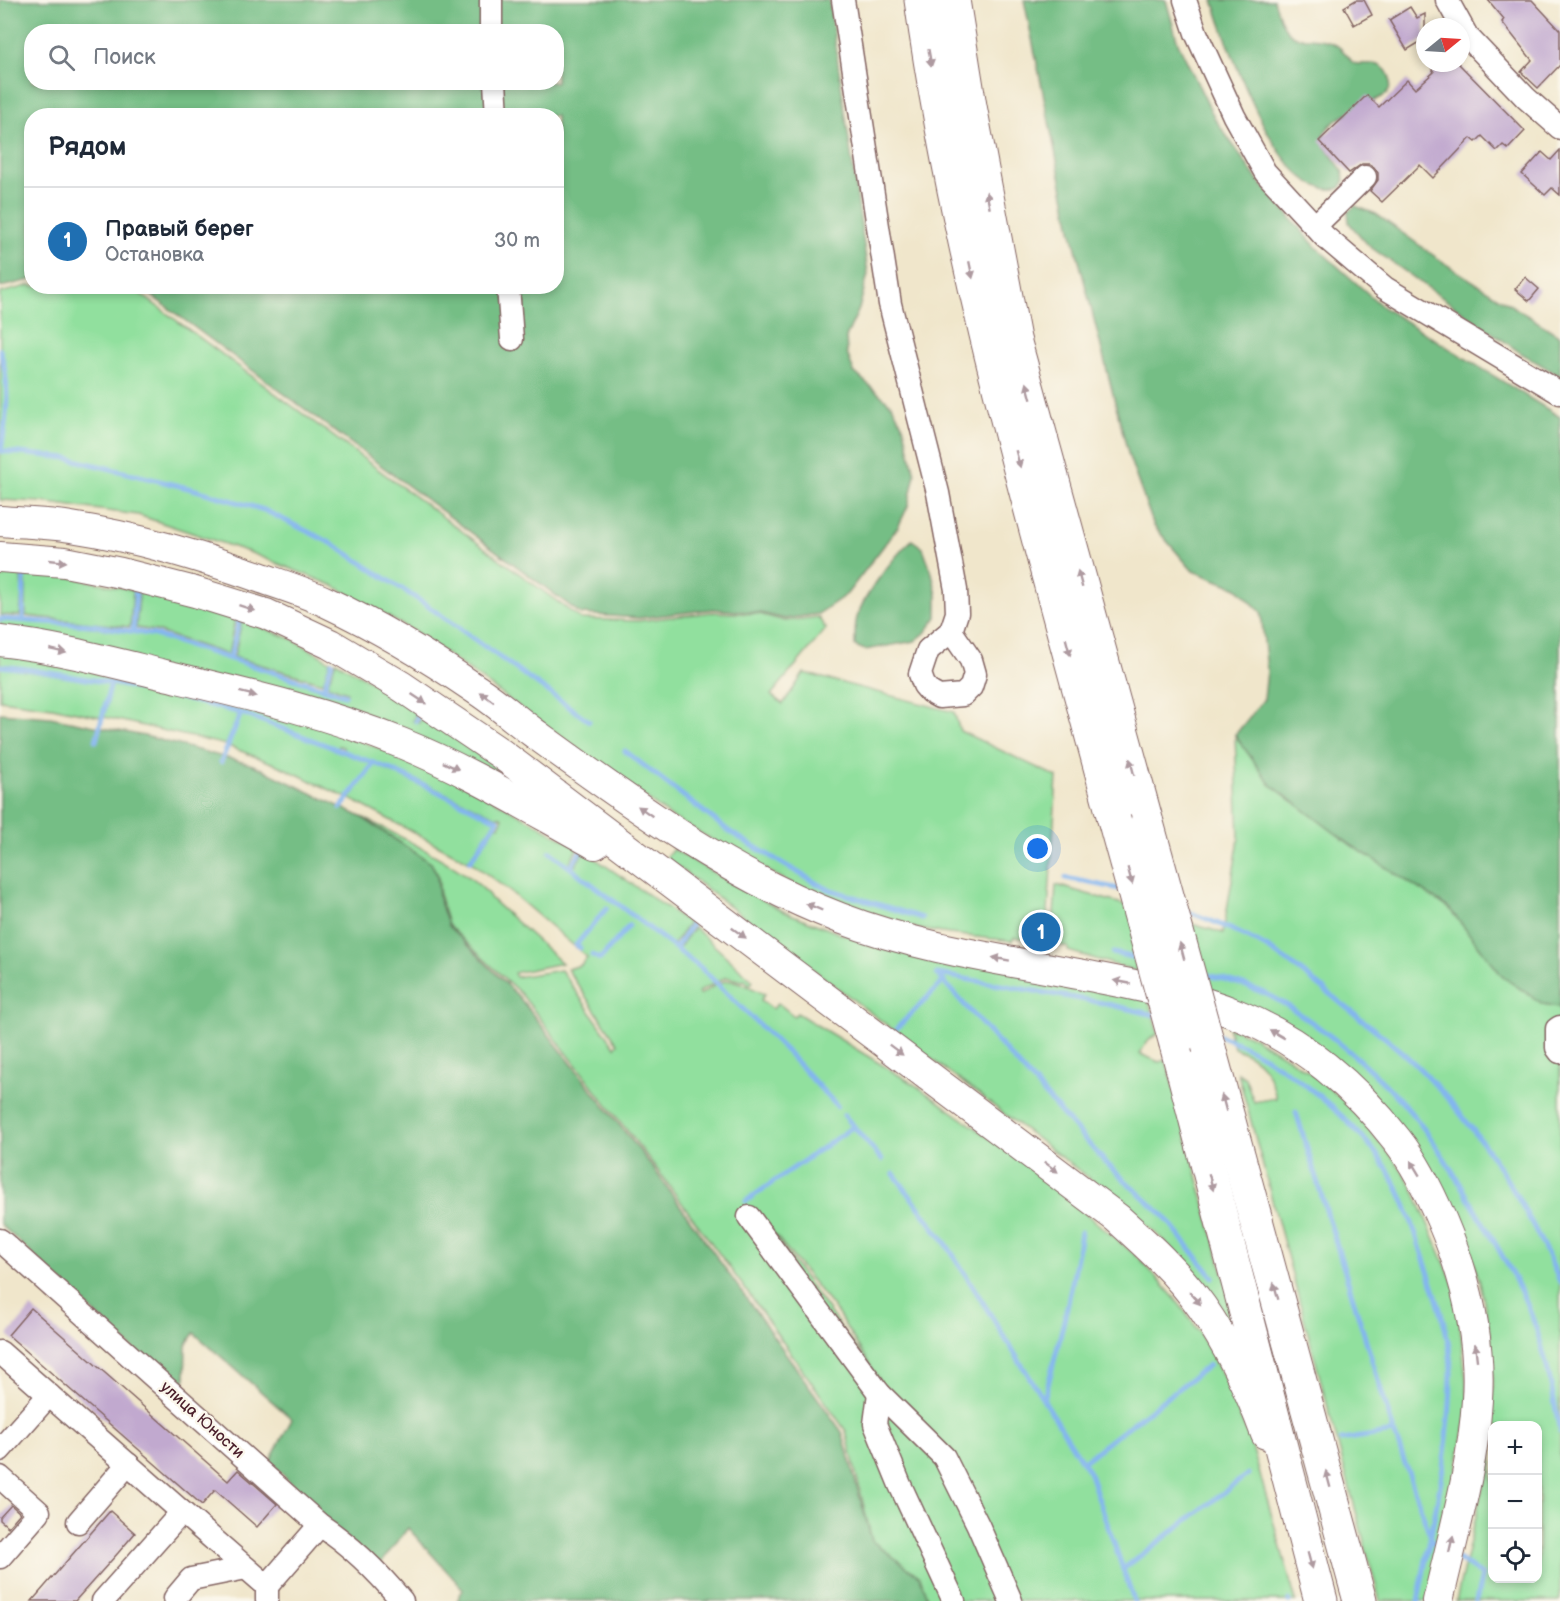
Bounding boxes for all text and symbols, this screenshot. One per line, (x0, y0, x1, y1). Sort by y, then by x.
north arrow (1416, 18, 1470, 72)
search box (24, 24, 564, 90)
icon: search (45, 41, 78, 74)
text: Поиск (93, 44, 156, 71)
one-way arrow (926, 48, 935, 67)
text: Рядом (48, 132, 126, 163)
one-way arrow (983, 190, 992, 209)
text: Правый берег (105, 216, 254, 243)
text: 1 (63, 229, 72, 253)
text: 30 m (494, 229, 540, 253)
text: Остановка (105, 243, 204, 267)
one-way arrow (966, 261, 976, 279)
one-way arrow (1023, 382, 1033, 400)
one-way arrow (1014, 450, 1023, 468)
one-way arrow (49, 556, 68, 566)
one-way arrow (1075, 570, 1084, 588)
one-way arrow (238, 604, 256, 614)
one-way arrow (1064, 638, 1074, 657)
one-way arrow (48, 647, 67, 657)
one-way arrow (238, 690, 257, 700)
one-way arrow (479, 691, 494, 703)
one-way arrow (411, 693, 428, 704)
one-way arrow (1126, 758, 1136, 776)
one-way arrow (442, 762, 460, 771)
one-way arrow (637, 805, 653, 817)
your location (1023, 834, 1052, 863)
one-way arrow (1126, 867, 1135, 885)
one-way arrow (805, 902, 822, 911)
pin: 1 (1022, 910, 1060, 954)
one-way arrow (731, 927, 747, 939)
one-way arrow (1177, 942, 1186, 960)
one-way arrow (991, 955, 1010, 964)
one-way arrow (1112, 977, 1131, 986)
one-way arrow (1268, 1029, 1285, 1039)
one-way arrow (888, 1043, 903, 1055)
one-way arrow (1219, 1094, 1228, 1112)
one-way arrow (1410, 1159, 1420, 1176)
one-way arrow (1043, 1161, 1059, 1173)
one-way arrow (1207, 1173, 1217, 1191)
one-way arrow (1271, 1282, 1280, 1300)
one-way arrow (1188, 1290, 1201, 1306)
one-way arrow (1471, 1342, 1480, 1361)
street label: улица Юности (156, 1378, 248, 1463)
map controls (1488, 1421, 1542, 1583)
button: + (1488, 1421, 1542, 1475)
one-way arrow (1323, 1470, 1332, 1488)
button: − (1488, 1475, 1542, 1529)
button: locate (1488, 1529, 1542, 1583)
one-way arrow (1447, 1535, 1457, 1553)
one-way arrow (1306, 1552, 1315, 1570)

